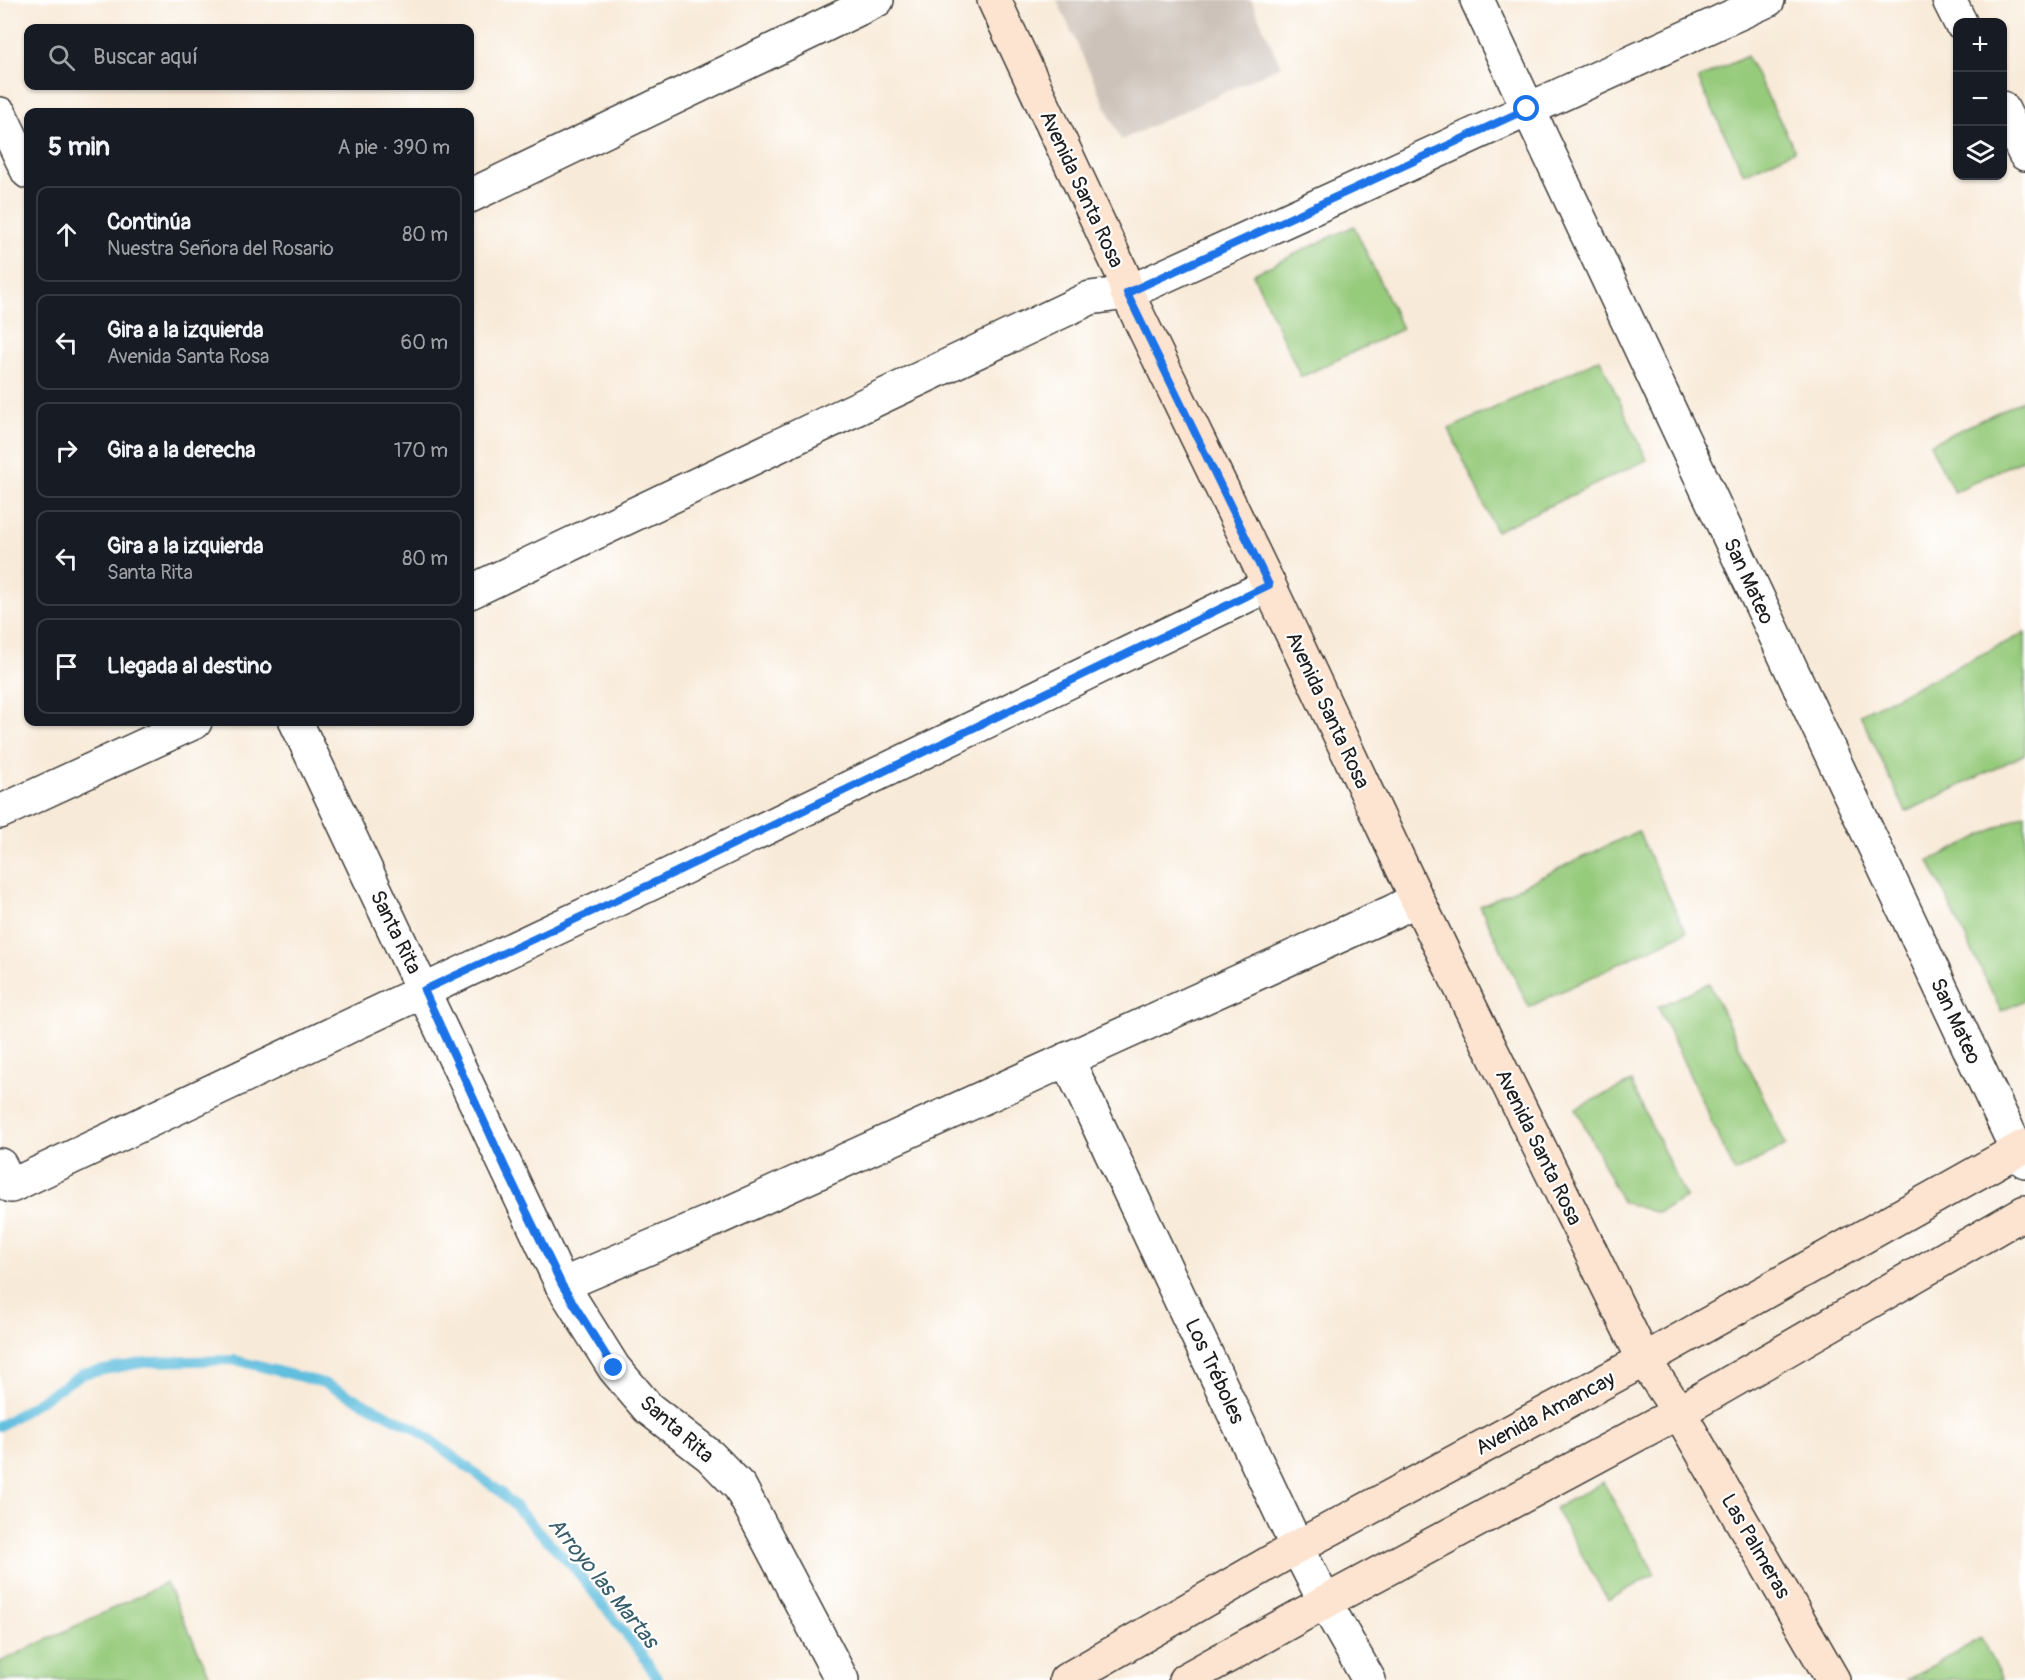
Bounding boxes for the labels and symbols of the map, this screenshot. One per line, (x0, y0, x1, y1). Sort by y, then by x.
route start (1513, 95, 1539, 121)
street label: Avenida Santa Rosa (1033, 106, 1130, 272)
street label: San Mateo (1717, 534, 1780, 629)
street label: Avenida Santa Rosa (1279, 627, 1376, 793)
street label: Santa Rita (364, 886, 427, 979)
street label: San Mateo (1924, 974, 1987, 1069)
street label: Avenida Santa Rosa (1489, 1065, 1588, 1230)
street label: Los Tréboles (1178, 1314, 1251, 1429)
route end (600, 1354, 626, 1380)
street label: Avenida Amancay (1471, 1365, 1620, 1462)
street label: Santa Rita (634, 1390, 719, 1469)
street label: Las Palmeras (1715, 1489, 1797, 1604)
water label: Arroyo las Martas (542, 1512, 666, 1655)

